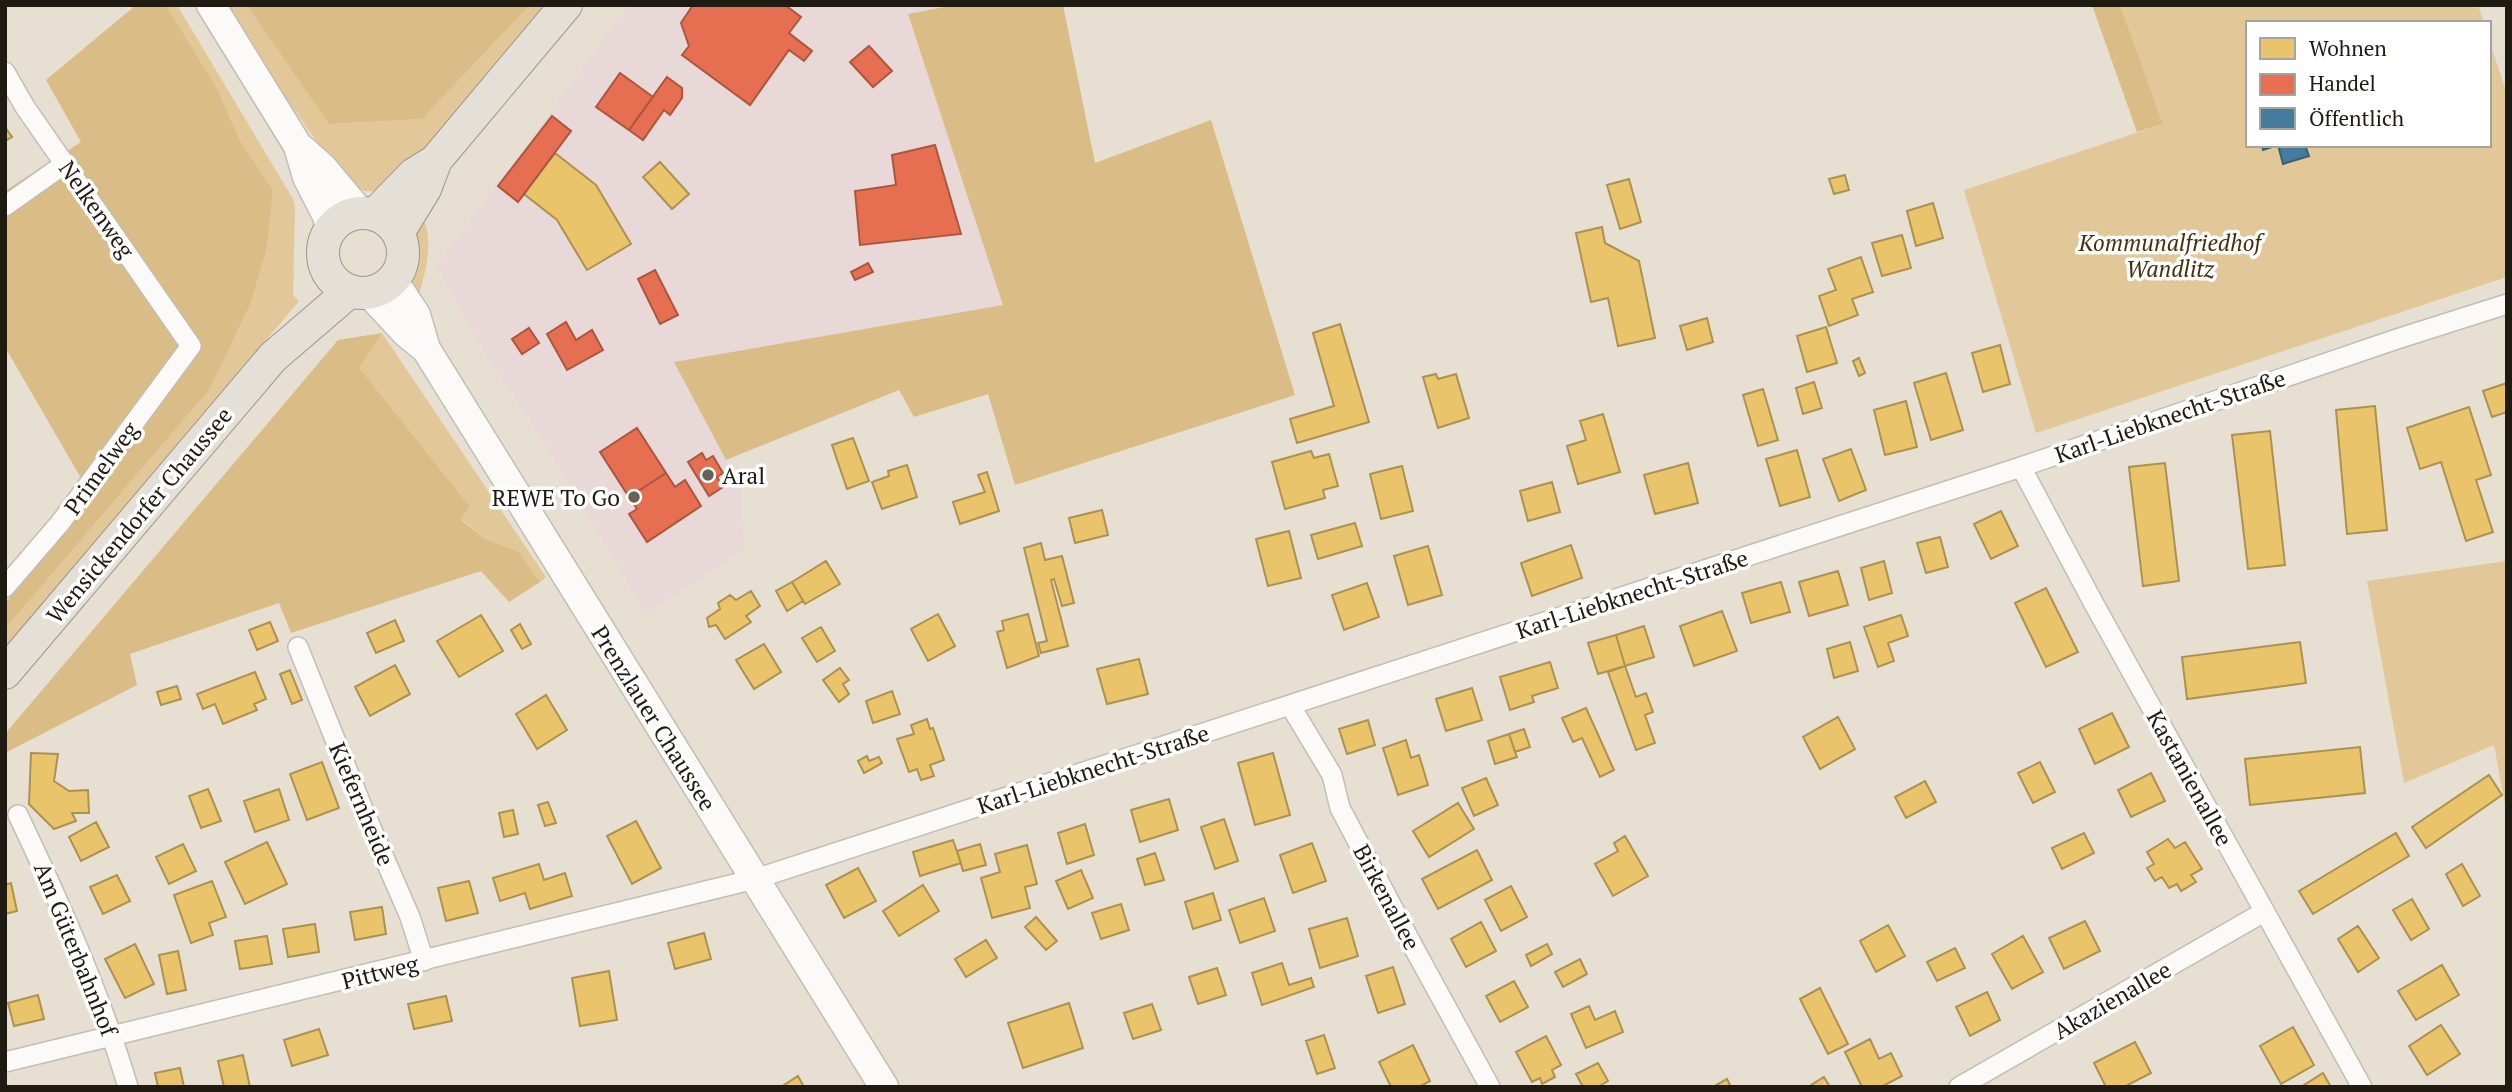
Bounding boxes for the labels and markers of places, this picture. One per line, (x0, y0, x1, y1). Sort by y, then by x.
place label: Aral (722, 460, 765, 491)
marker: Aral (700, 467, 716, 483)
place label: REWE To Go (492, 482, 620, 513)
marker: REWE To Go (626, 489, 642, 505)

